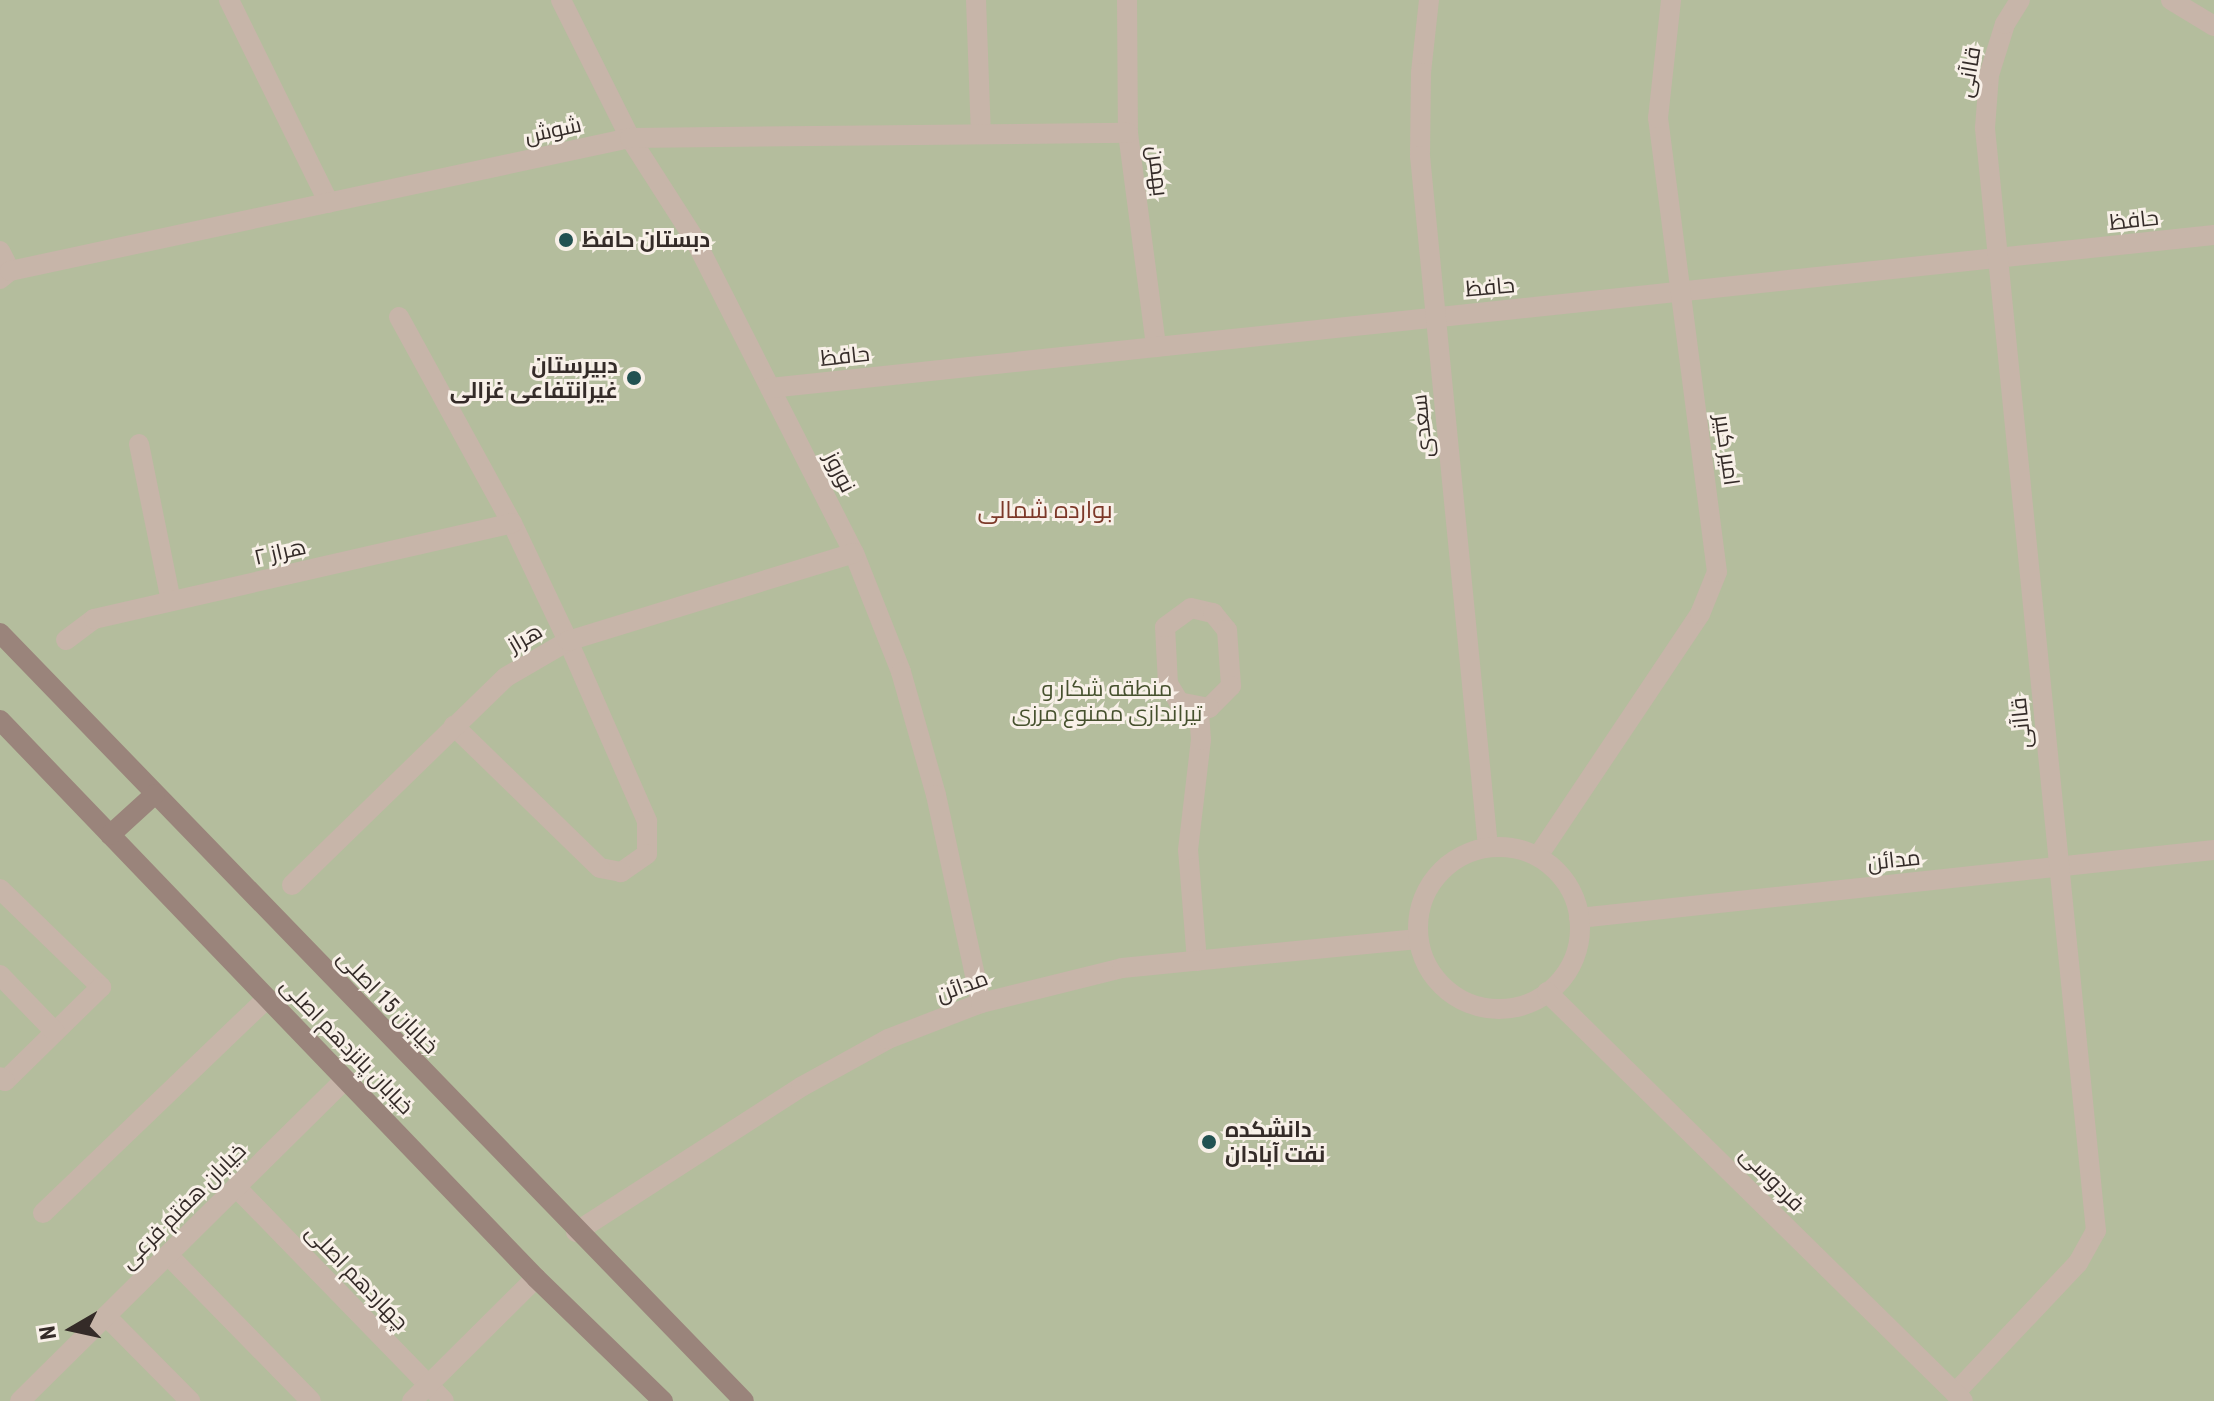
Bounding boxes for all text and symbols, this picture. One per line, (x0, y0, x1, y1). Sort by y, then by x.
street label: قاآنی (1952, 45, 1986, 99)
street label: شوش (522, 111, 584, 149)
street label: بهمن (1142, 144, 1174, 198)
street label: حافظ (2108, 204, 2160, 236)
place label: دبستان حافظ (582, 227, 710, 253)
marker: دبستان حافظ (557, 231, 575, 249)
street label: حافظ (1464, 272, 1516, 302)
street label: حافظ (819, 340, 871, 372)
place label: دبیرستان غیرانتفاعی غزالی (450, 352, 618, 404)
marker: دبیرستان غیرانتفاعی غزالی (625, 369, 643, 387)
street label: سعدی (1406, 393, 1438, 459)
street label: امیر کبیر (1709, 413, 1745, 487)
street label: نوروز (819, 447, 861, 497)
district label: بوارده شمالی (977, 497, 1113, 525)
street label: هراز ۲ (251, 533, 309, 571)
street label: هراز (503, 618, 547, 658)
park label: منطقه شکار و تیراندازی ممنوع مرزی (1012, 675, 1202, 726)
street label: قاآنی (2005, 696, 2037, 750)
street label: مدائن (1866, 844, 1922, 876)
street label: خیابان 15 اصلی (332, 945, 444, 1059)
street label: مدائن (933, 965, 991, 1007)
street label: خیابان پانزدهم اصلی (275, 972, 419, 1120)
place label: دانشکده نفت آبادان (1225, 1116, 1325, 1168)
marker: دانشکده نفت آبادان (1200, 1133, 1218, 1151)
street label: خیابان هفتم فرعی (115, 1138, 251, 1274)
street label: فردوسی (1734, 1141, 1810, 1217)
street label: چهاردهم اصلی (300, 1219, 414, 1335)
north arrow (32, 1289, 112, 1369)
text: N (34, 1324, 61, 1341)

